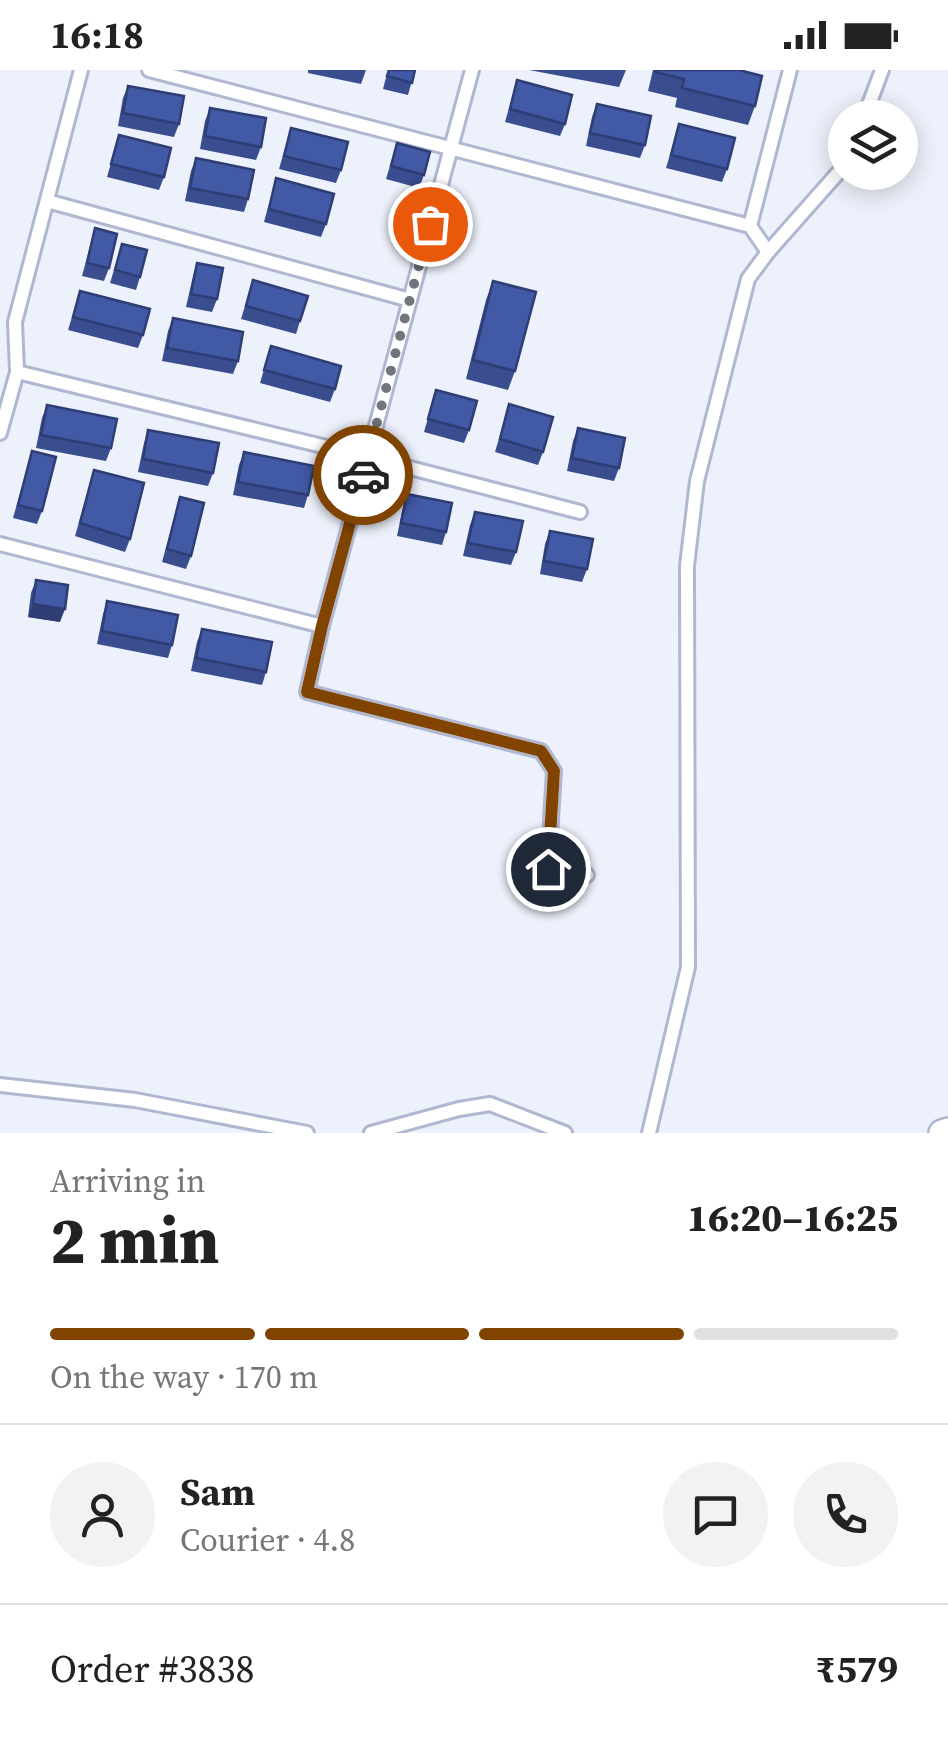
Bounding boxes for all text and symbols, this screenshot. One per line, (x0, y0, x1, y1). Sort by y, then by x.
text: 16:18 (50, 9, 144, 61)
map controls (828, 100, 918, 190)
button: layers (828, 100, 918, 190)
pin (388, 182, 473, 267)
icon: bag (403, 197, 458, 252)
courier (313, 425, 413, 525)
icon: car (336, 448, 391, 503)
pin (506, 827, 591, 912)
icon: home (521, 842, 576, 897)
text: Arriving in (50, 1159, 205, 1203)
text: 16:20–16:25 (687, 1192, 898, 1244)
text: 2 min (50, 1196, 220, 1285)
text: On the way · 170 m (50, 1355, 318, 1399)
button: person (50, 1462, 155, 1567)
button: chat (663, 1462, 768, 1567)
button: phone (793, 1462, 898, 1567)
text: Sam (180, 1466, 255, 1518)
text: Courier · 4.8 (180, 1518, 355, 1562)
text: Order #3838 (50, 1643, 254, 1695)
text: ₹579 (816, 1643, 898, 1695)

